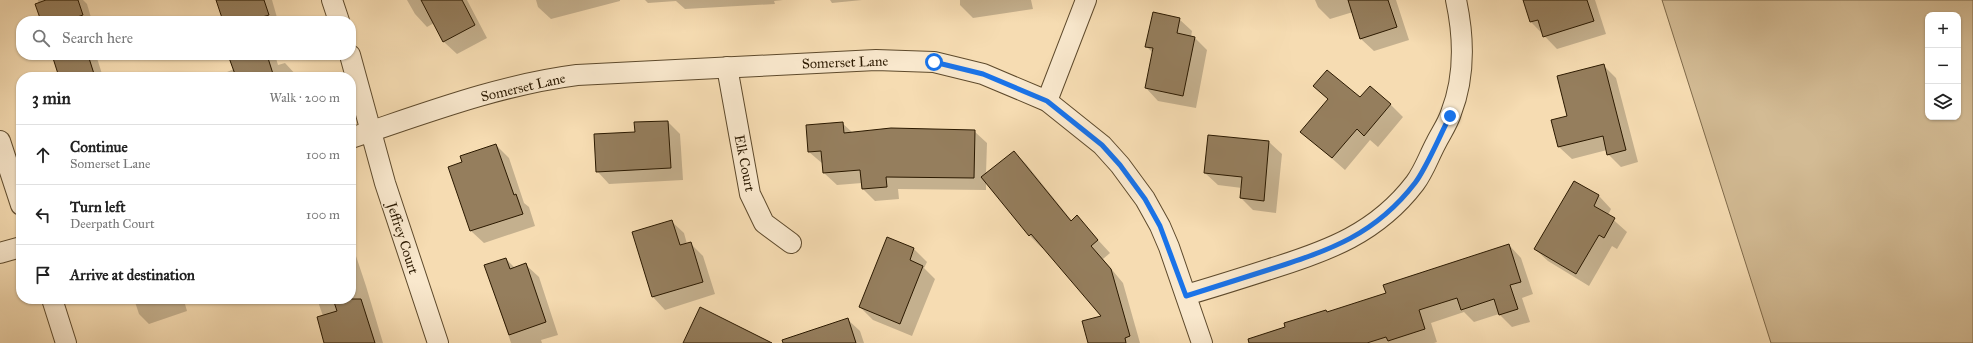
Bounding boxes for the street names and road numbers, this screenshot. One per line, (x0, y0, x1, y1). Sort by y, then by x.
street label: Somerset Lane (801, 52, 889, 73)
street label: Somerset Lane (479, 69, 567, 106)
street label: Elk Court (731, 133, 758, 193)
street label: Jeffrey Court (381, 198, 422, 277)

